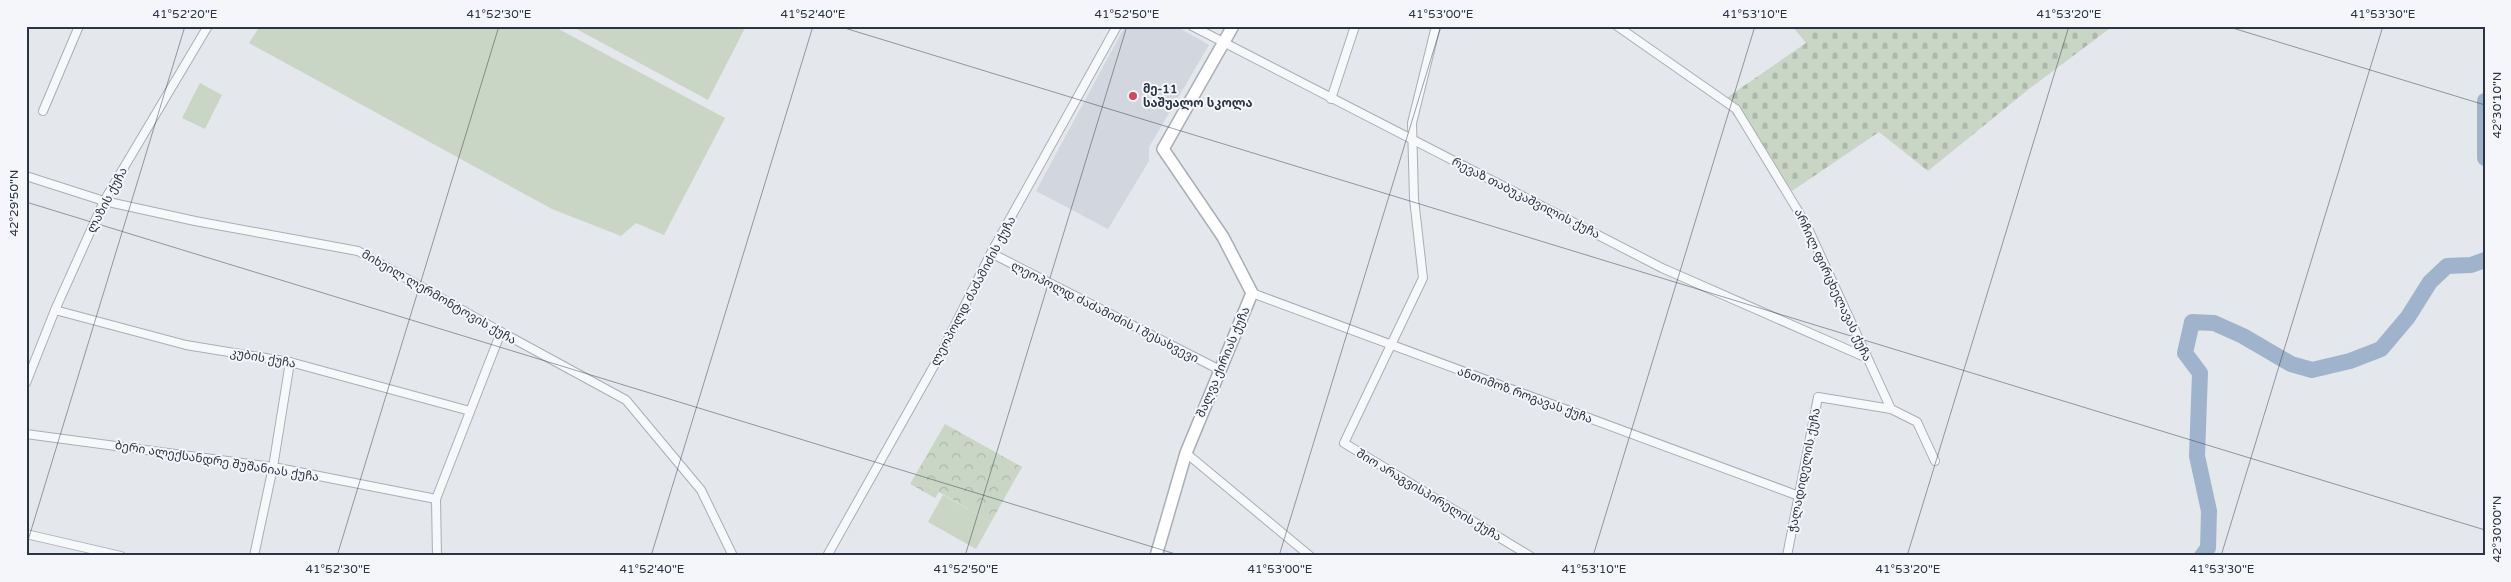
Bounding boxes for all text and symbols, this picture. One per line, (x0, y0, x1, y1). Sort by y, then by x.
text: 41°52'20"E (152, 7, 218, 21)
text: 41°52'30"E (466, 7, 532, 21)
text: 41°52'40"E (780, 7, 846, 21)
text: 41°52'50"E (1094, 7, 1160, 21)
text: 41°53'00"E (1408, 7, 1474, 21)
text: 41°53'10"E (1722, 7, 1788, 21)
text: 41°53'20"E (2036, 7, 2102, 21)
text: 41°53'30"E (2350, 7, 2416, 21)
text: 42°30'10"N (2490, 72, 2504, 139)
place label: მე-11 საშუალო სკოლა (1143, 82, 1253, 111)
marker: მე-11 საშუალო სკოლა (1127, 90, 1139, 102)
street label: რევაზ თაბუკაშვილის ქუჩა (1449, 154, 1602, 242)
street label: ლაზის ქუჩა (84, 165, 131, 236)
text: 42°29'50"N (7, 170, 21, 237)
street label: არჩილ ფირცხელავას ქუჩა (1791, 207, 1875, 364)
street label: ლეოპოლდ ძაძამიძის ქუჩა (928, 214, 1019, 369)
street label: მიხეილ ლერმონტოვის ქუჩა (359, 247, 519, 348)
street label: ლეოპოლდ ძაძამიძის I შესახვევი (1008, 258, 1201, 367)
street label: შალვა ქირიას ქუჩა (1193, 305, 1254, 420)
street label: კუბის ქუჩა (229, 345, 297, 371)
street label: ანთიმოზ როგავას ქუჩა (1456, 364, 1594, 426)
street label: ჭალადიდელის ქუჩა (1785, 407, 1824, 534)
street label: ბერი ალექსანდრე შუშანიას ქუჩა (114, 438, 320, 485)
street label: შიო არაგვისპირელის ქუჩა (1354, 446, 1504, 545)
text: 42°30'00"N (2490, 496, 2504, 563)
text: 41°52'30"E (305, 562, 371, 576)
text: 41°52'40"E (619, 562, 685, 576)
text: 41°52'50"E (933, 562, 999, 576)
text: 41°53'00"E (1247, 562, 1313, 576)
text: 41°53'10"E (1561, 562, 1627, 576)
text: 41°53'20"E (1875, 562, 1941, 576)
text: 41°53'30"E (2189, 562, 2255, 576)

